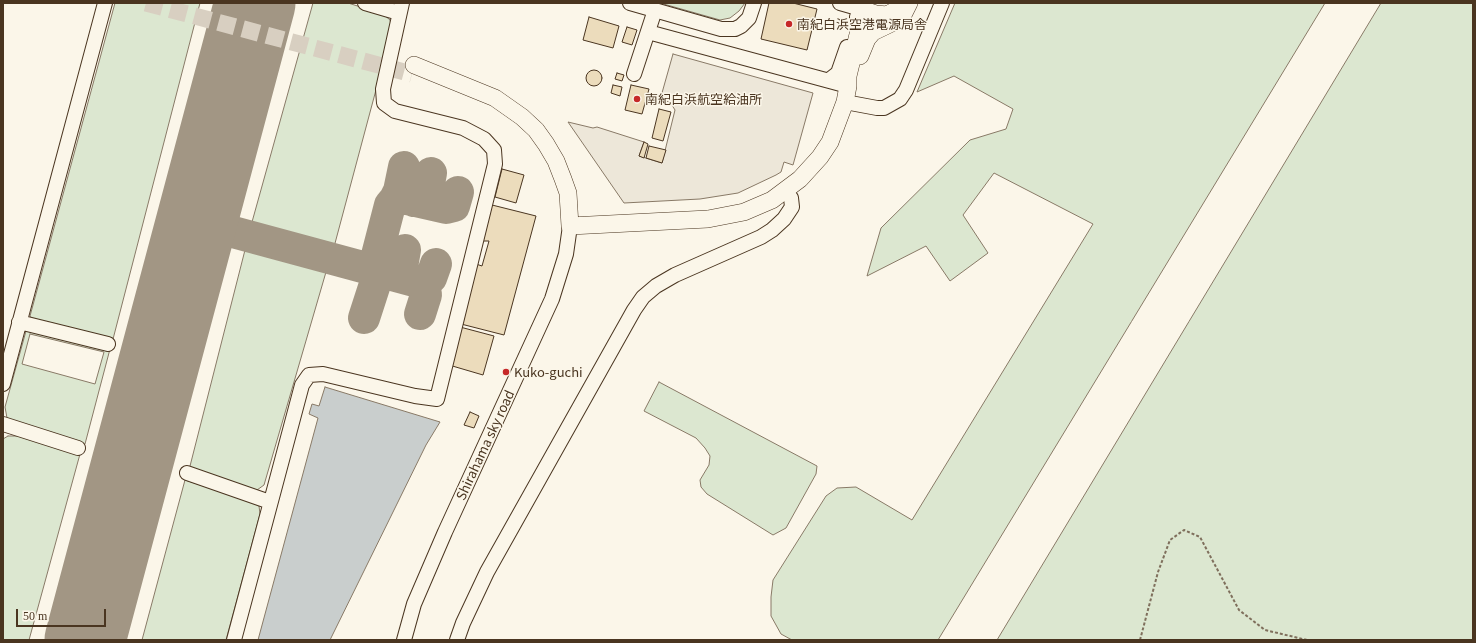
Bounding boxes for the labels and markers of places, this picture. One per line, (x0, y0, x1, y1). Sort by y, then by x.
place label: 南紀白浜空港電源局舎 (797, 16, 927, 32)
marker: 南紀白浜空港電源局舎 (784, 19, 794, 29)
place label: 南紀白浜航空給油所 (645, 91, 762, 107)
marker: 南紀白浜航空給油所 (632, 94, 642, 104)
place label: Kuko-guchi (514, 364, 583, 380)
marker: Kuko-guchi (501, 367, 511, 377)

